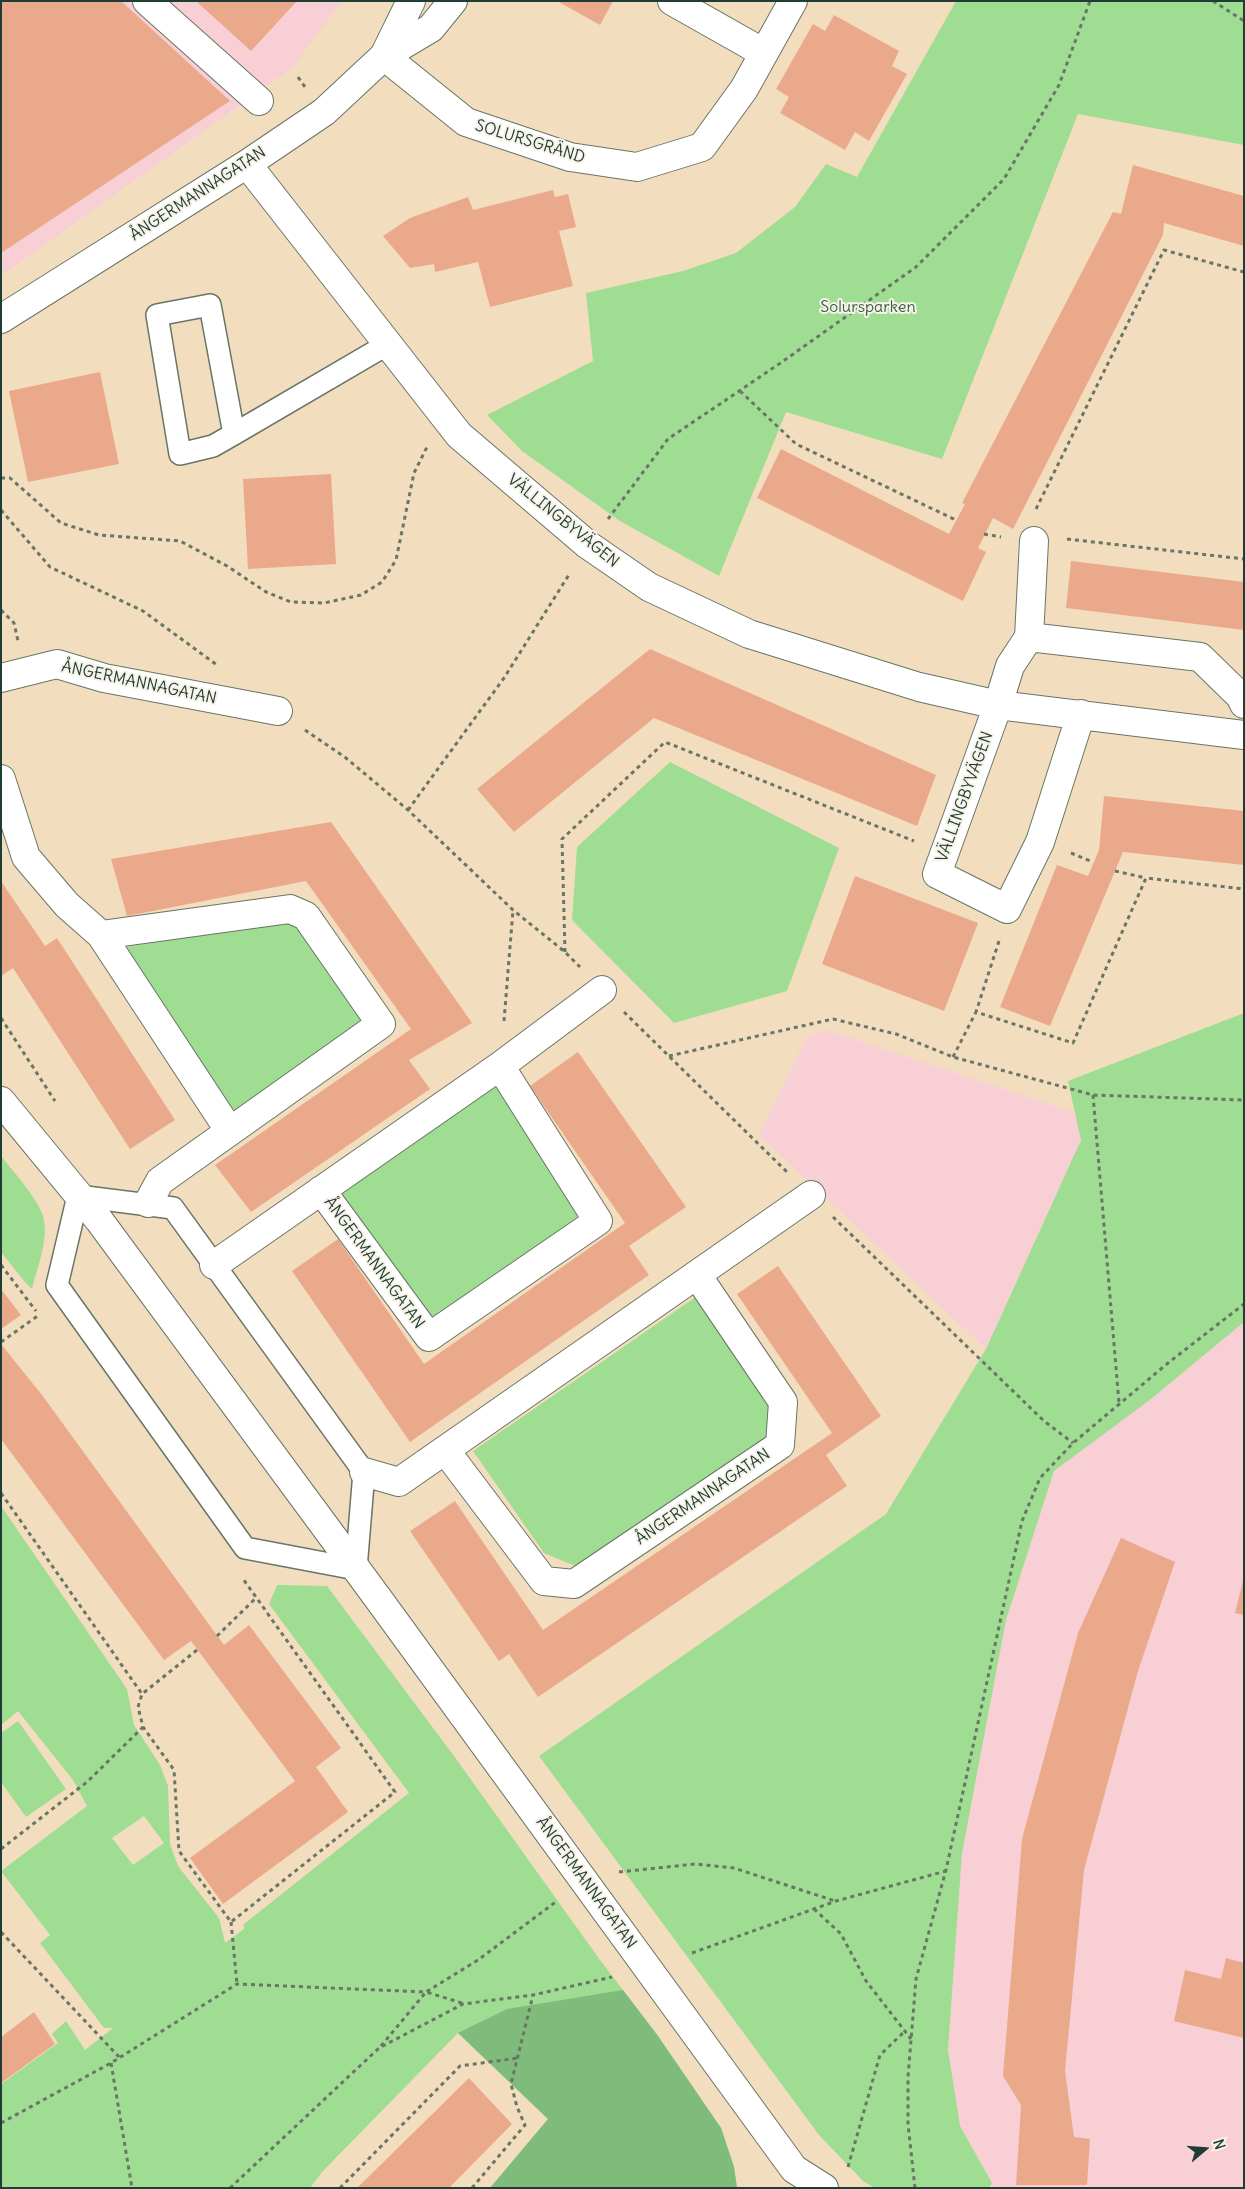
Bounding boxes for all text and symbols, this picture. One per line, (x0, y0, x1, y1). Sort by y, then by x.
street label: SOLURSGRÄND (473, 116, 587, 168)
street label: ÅNGERMANNAGATAN (126, 143, 270, 245)
park label: Solursparken (820, 297, 916, 317)
street label: VÄLLINGBYVÄGEN (503, 470, 623, 572)
street label: ÅNGERMANNAGATAN (60, 657, 218, 709)
street label: VÄLLINGBYVÄGEN (932, 729, 998, 865)
street label: ÅNGERMANNAGATAN (320, 1193, 428, 1333)
street label: ÅNGERMANNAGATAN (632, 1445, 774, 1549)
street label: ÅNGERMANNAGATAN (532, 1813, 640, 1953)
north arrow (1180, 2124, 1230, 2174)
text: N (1209, 2137, 1229, 2152)

